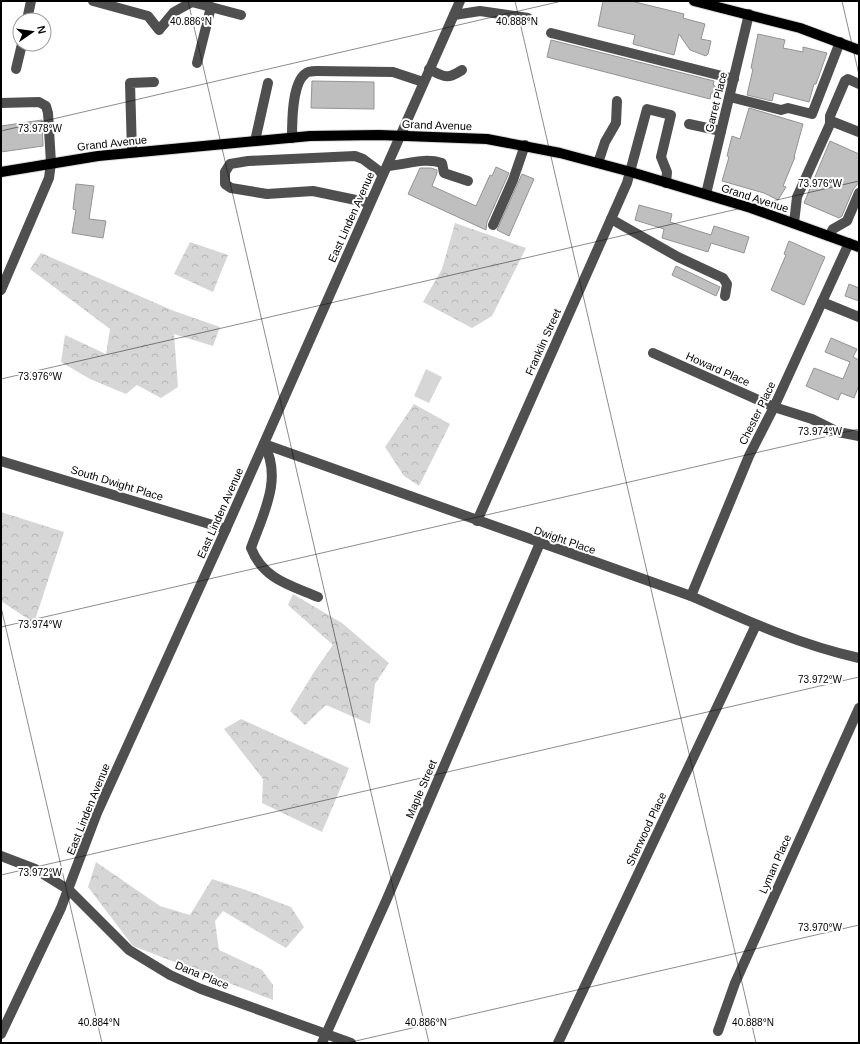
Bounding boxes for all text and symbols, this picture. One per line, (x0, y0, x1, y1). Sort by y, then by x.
north arrow (12, 12, 52, 52)
text: 40.886°N (170, 16, 212, 27)
text: 40.888°N (496, 16, 538, 27)
text: N (35, 25, 48, 35)
street label: Garret Place (703, 71, 729, 133)
street label: Grand Avenue (402, 118, 472, 132)
text: 73.978°W (18, 123, 63, 134)
street label: Grand Avenue (76, 133, 148, 153)
street label: East Linden Avenue (326, 170, 376, 264)
text: 73.976°W (798, 178, 843, 189)
street label: Grand Avenue (720, 181, 790, 215)
street label: Franklin Street (523, 307, 563, 377)
street label: Howard Place (684, 350, 752, 388)
text: 73.976°W (18, 371, 63, 382)
street label: Chester Place (736, 379, 778, 447)
text: 73.974°W (798, 426, 843, 437)
street label: South Dwight Place (69, 463, 165, 503)
street label: East Linden Avenue (195, 466, 245, 560)
street label: Dwight Place (533, 524, 597, 556)
text: 73.974°W (18, 619, 63, 630)
text: 73.972°W (798, 674, 843, 685)
street label: Maple Street (403, 758, 439, 820)
street label: East Linden Avenue (64, 761, 112, 857)
street label: Sherwood Place (624, 790, 668, 868)
street label: Lyman Place (757, 833, 793, 895)
text: 73.972°W (18, 867, 63, 878)
text: 73.970°W (798, 922, 843, 933)
street label: Dana Place (173, 959, 231, 991)
text: 40.884°N (78, 1017, 120, 1028)
text: 40.886°N (405, 1017, 447, 1028)
text: 40.888°N (732, 1017, 774, 1028)

